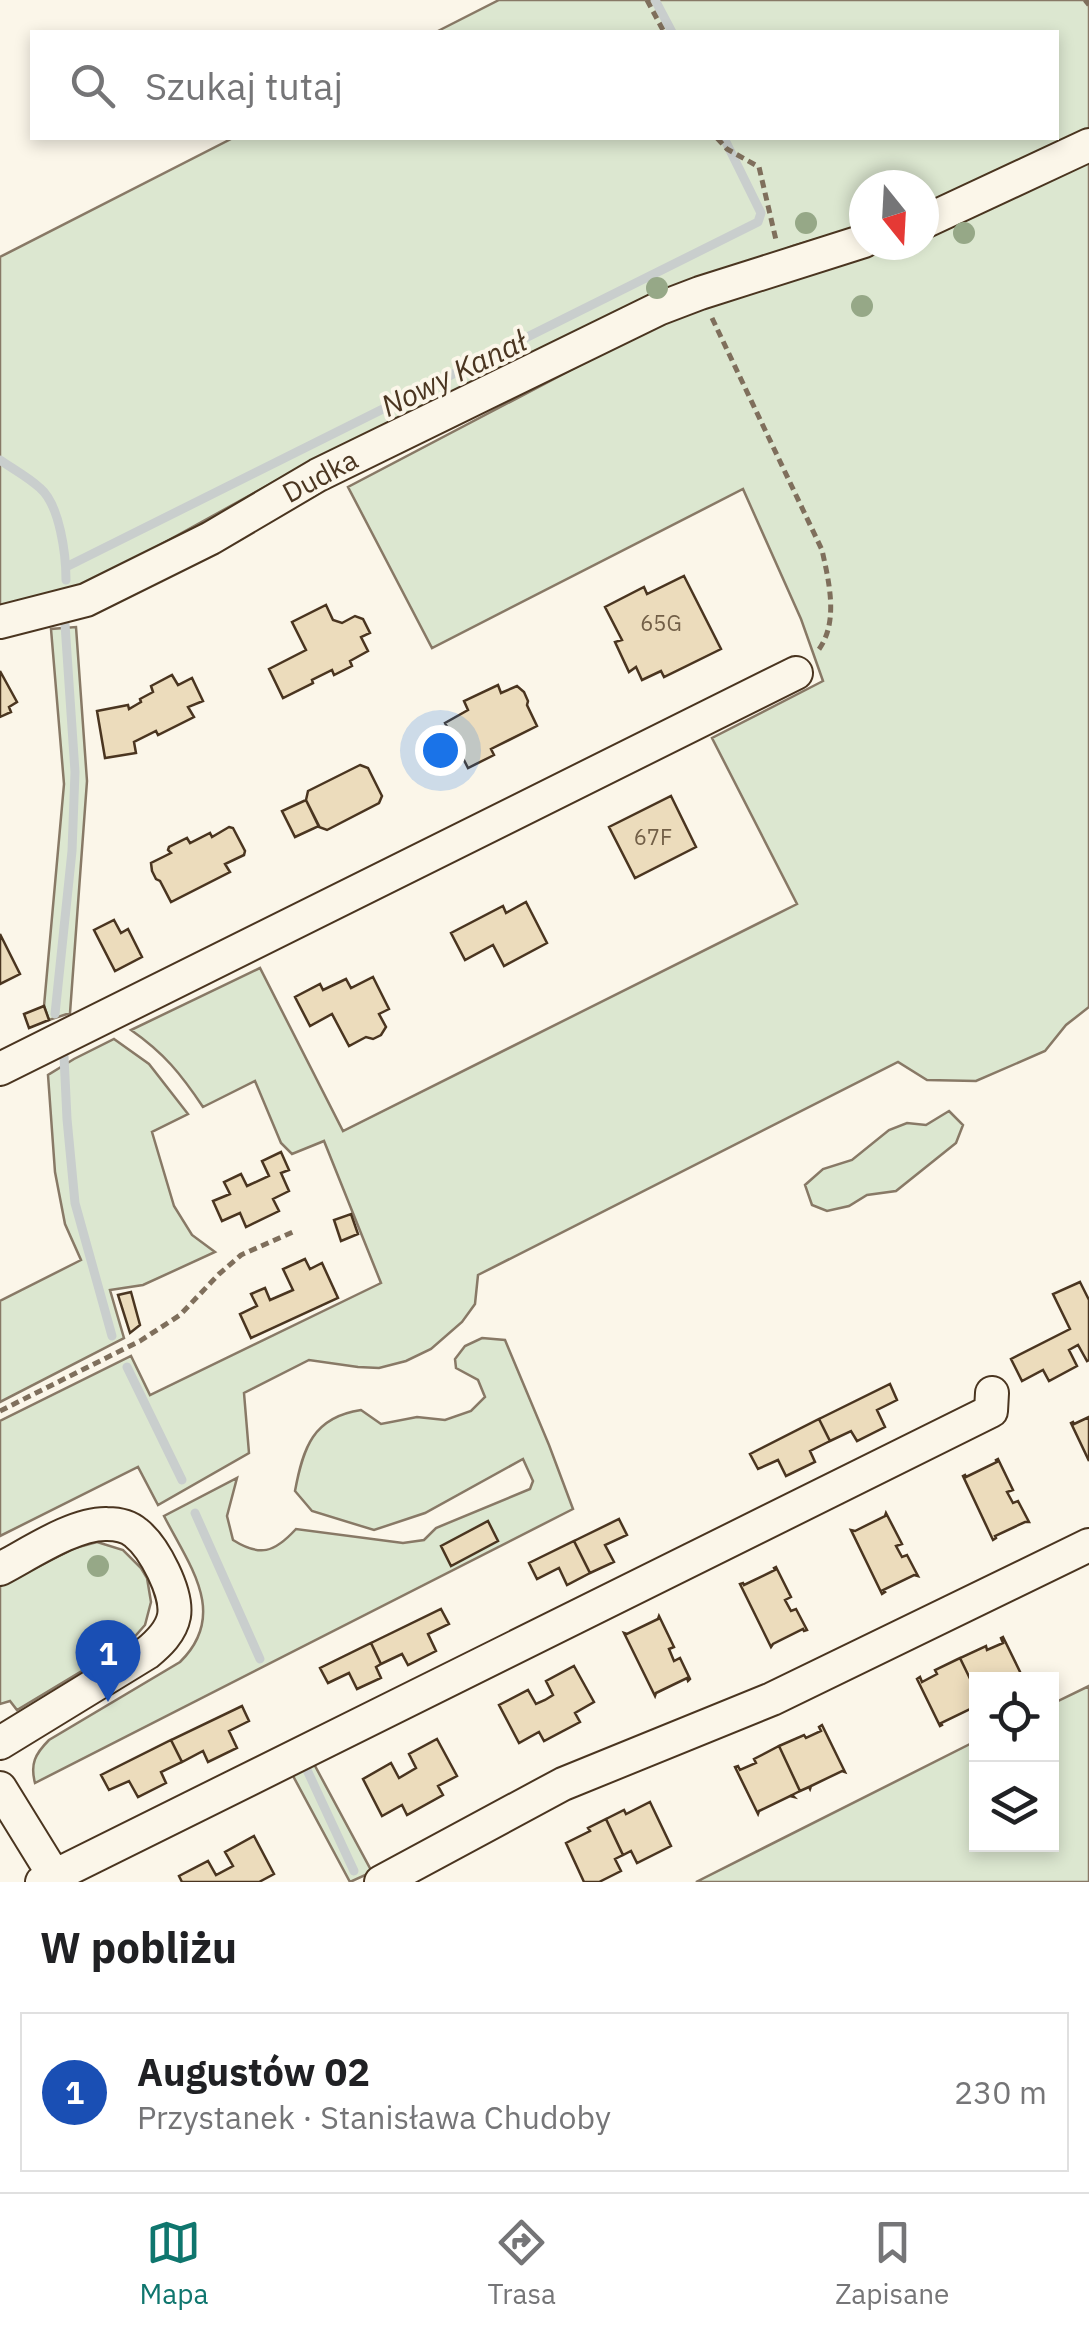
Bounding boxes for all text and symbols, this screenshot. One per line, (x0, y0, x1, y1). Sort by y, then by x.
search box (30, 30, 1059, 140)
icon: search (65, 58, 120, 113)
text: Szukaj tutaj (145, 61, 343, 110)
north arrow (849, 170, 939, 260)
water label: Nowy Kanał (374, 320, 534, 425)
street label: Dudka (276, 440, 364, 511)
house number: 65G (640, 608, 682, 637)
your location (415, 725, 466, 776)
house number: 67F (634, 822, 672, 851)
pin: 1 (76, 1620, 140, 1702)
map controls (969, 1672, 1059, 1852)
button: locate (969, 1672, 1059, 1762)
button: layers (969, 1762, 1059, 1852)
text: W pobliżu (40, 1920, 237, 1975)
text: Augustów 02 (137, 2047, 370, 2096)
text: 1 (65, 2071, 84, 2113)
text: 230 m (954, 2071, 1047, 2113)
text: Przystanek · Stanisława Chudoby (137, 2096, 611, 2138)
tab: Mapa (140, 2215, 208, 2312)
tab: Trasa (488, 2215, 556, 2312)
tab: Zapisane (835, 2215, 949, 2312)

